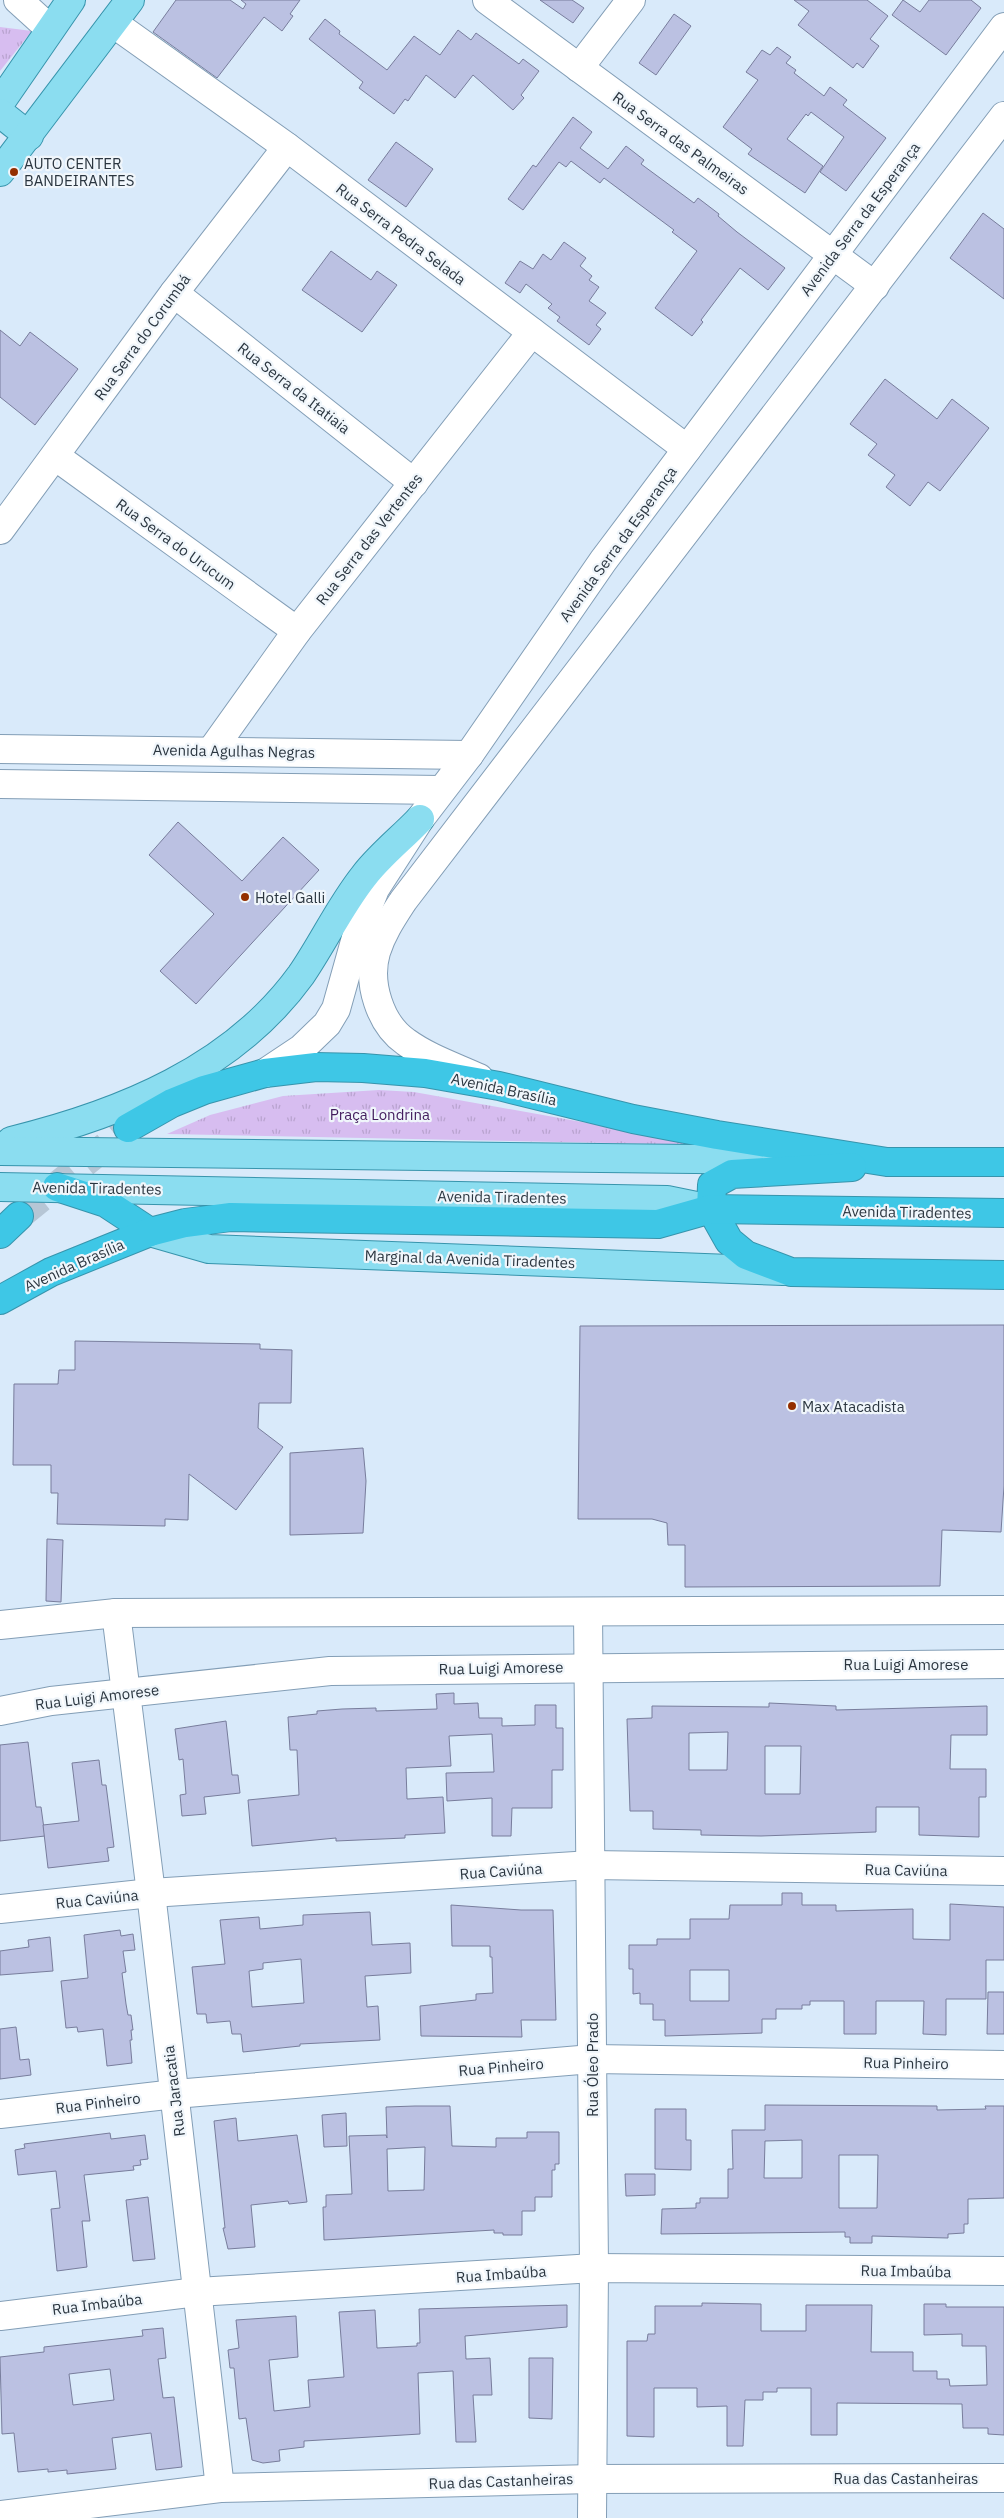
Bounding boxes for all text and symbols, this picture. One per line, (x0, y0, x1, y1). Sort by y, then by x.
street label: Rua Serra das Palmeiras (609, 87, 753, 199)
street label: Avenida Serra da Esperança (796, 138, 924, 300)
place label: AUTO CENTER BANDEIRANTES (24, 154, 135, 190)
marker: AUTO CENTER BANDEIRANTES (8, 166, 20, 178)
street label: Rua Serra Pedra Selada (332, 179, 470, 289)
street label: Rua Serra do Corumbá (90, 270, 194, 404)
street label: Rua Serra da Itatiaia (234, 338, 354, 438)
street label: Avenida Serra da Esperança (555, 463, 681, 625)
street label: Rua Serra das Vertentes (312, 469, 426, 609)
street label: Rua Serra do Urucum (113, 494, 239, 594)
street label: Avenida Agulhas Negras (153, 740, 315, 762)
place label: Hotel Galli (255, 888, 325, 907)
marker: Hotel Galli (239, 891, 251, 903)
street label: Avenida Brasília (449, 1069, 559, 1109)
park label: Praça Londrina (330, 1105, 430, 1124)
street label: Avenida Tiradentes (32, 1177, 162, 1199)
street label: Avenida Tiradentes (437, 1186, 567, 1208)
street label: Avenida Tiradentes (842, 1201, 972, 1223)
street label: Avenida Brasília (21, 1234, 127, 1296)
street label: Marginal da Avenida Tiradentes (364, 1246, 576, 1272)
place label: Max Atacadista (802, 1397, 905, 1416)
marker: Max Atacadista (786, 1400, 798, 1412)
street label: Rua Luigi Amorese (844, 1655, 968, 1674)
street label: Rua Luigi Amorese (438, 1657, 564, 1679)
street label: Rua Luigi Amorese (34, 1680, 160, 1714)
street label: Rua Caviúna (459, 1859, 543, 1883)
street label: Rua Caviúna (864, 1860, 948, 1880)
street label: Rua Caviúna (55, 1885, 139, 1913)
street label: Rua Óleo Prado (583, 2013, 602, 2117)
street label: Rua Jaracatia (159, 2044, 189, 2138)
street label: Rua Pinheiro (863, 2053, 949, 2073)
street label: Rua Pinheiro (458, 2054, 544, 2080)
street label: Rua Pinheiro (54, 2088, 142, 2118)
street label: Rua Imbaúba (455, 2261, 547, 2287)
street label: Rua Imbaúba (860, 2261, 952, 2281)
street label: Rua Imbaúba (51, 2289, 143, 2319)
street label: Rua das Castanheiras (428, 2469, 574, 2493)
street label: Rua das Castanheiras (834, 2469, 978, 2488)

